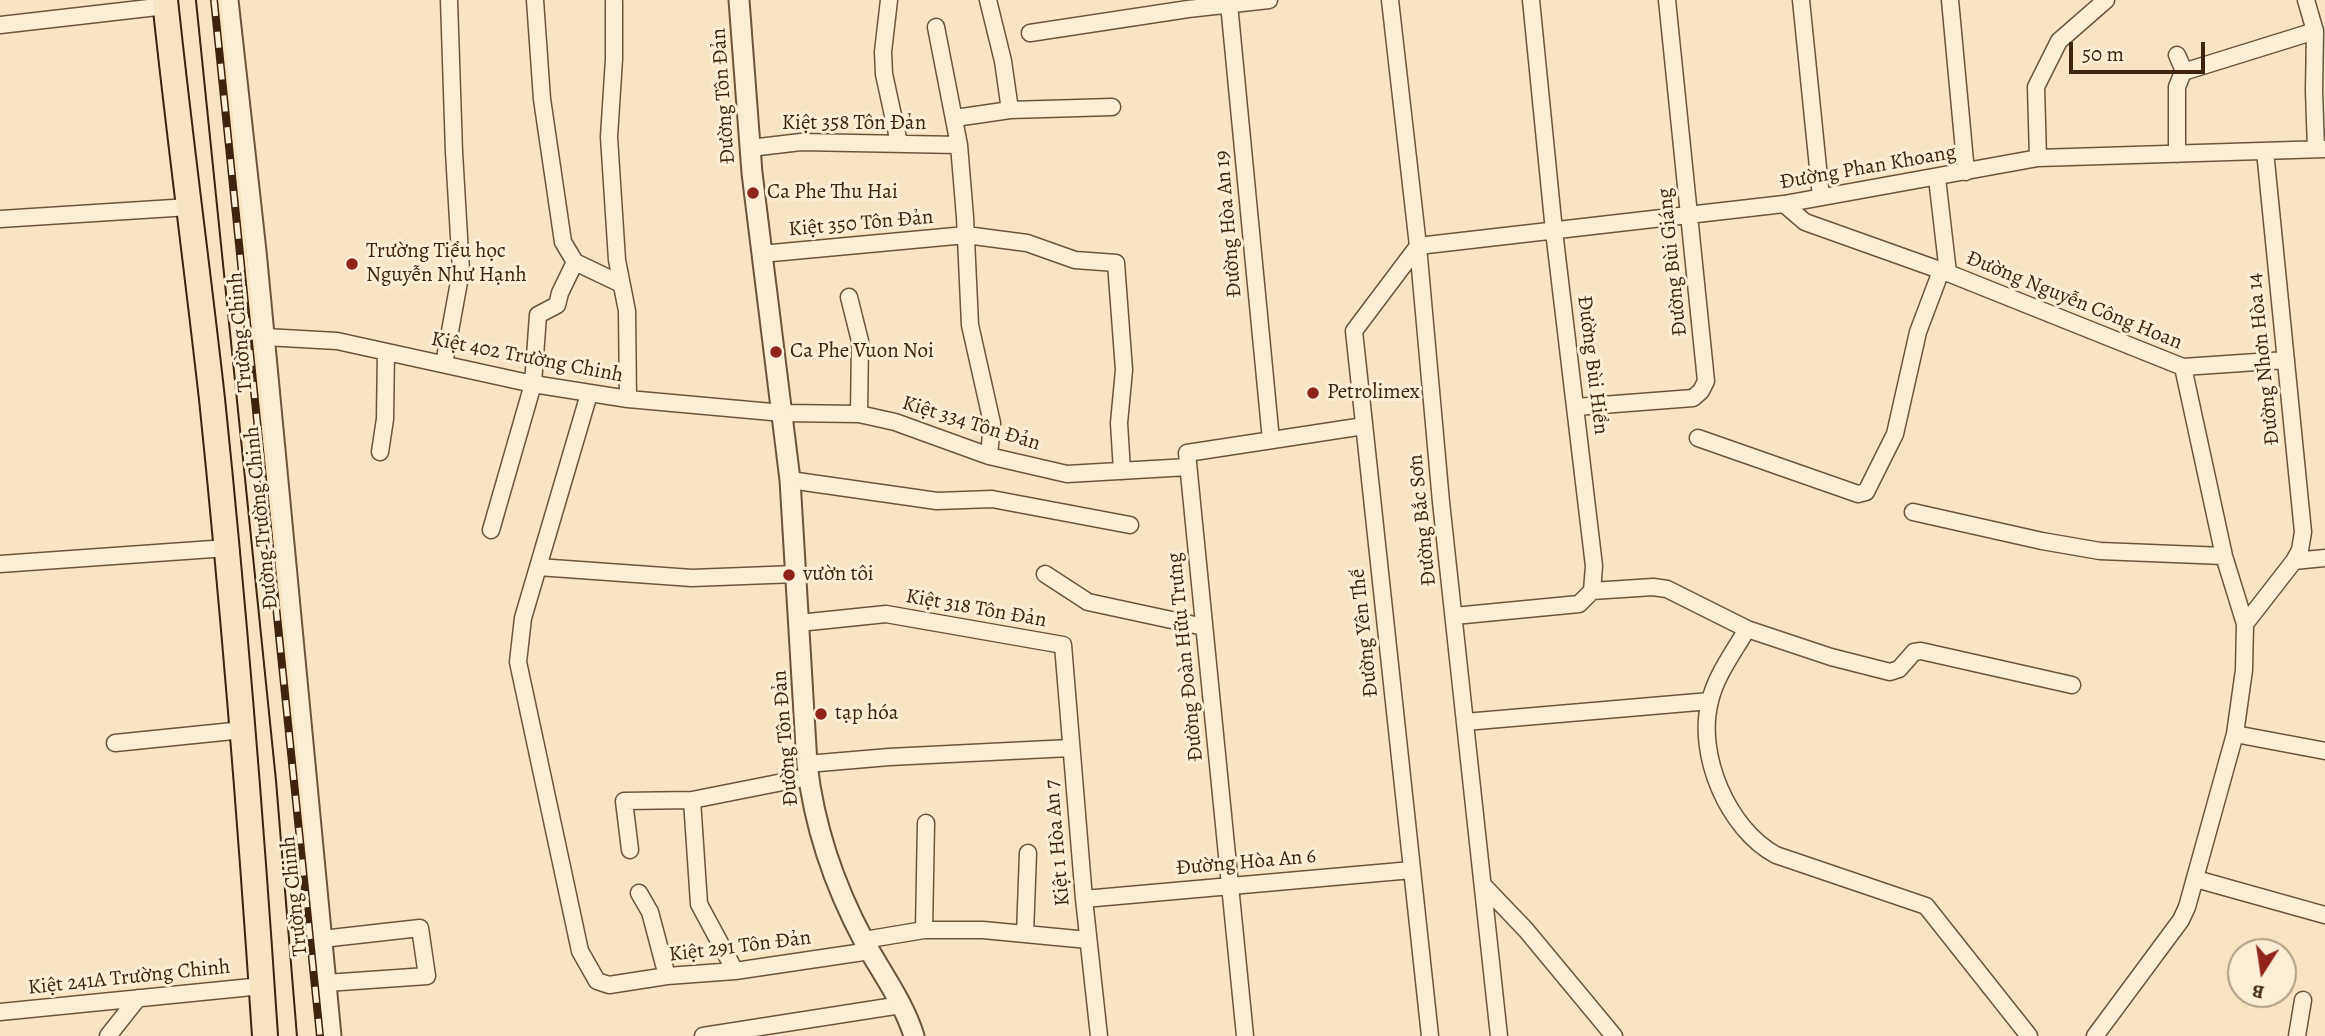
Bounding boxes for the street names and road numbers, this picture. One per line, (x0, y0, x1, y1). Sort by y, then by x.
street label: Đường Tôn Đản (707, 27, 741, 165)
street label: Kiệt 358 Tôn Đản (782, 111, 926, 137)
street label: Đường Phan Khoang (1778, 140, 1958, 196)
street label: Đường Hòa An 19 (1210, 149, 1248, 299)
street label: Đường Bùi Giáng (1653, 187, 1693, 337)
street label: Kiệt 350 Tôn Đản (788, 205, 934, 243)
street label: Đường Nguyễn Công Hoan (1962, 246, 2186, 356)
street label: Trường Chinh (223, 271, 259, 393)
street label: Đường Nhơn Hòa 14 (2242, 272, 2286, 446)
street label: Đường Bùi Hiển (1571, 294, 1613, 436)
street label: Kiệt 402 Trường Chinh (429, 327, 625, 389)
street label: Kiệt 334 Tôn Đản (899, 391, 1043, 457)
street label: Đường Trường Chinh (240, 425, 284, 611)
street label: Đường Bắc Sơn (1404, 453, 1442, 587)
street label: Đường Đoàn Hữu Trưng (1162, 551, 1210, 763)
street label: Đường Yên Thế (1346, 567, 1384, 699)
street label: Kiệt 318 Tôn Đản (904, 584, 1048, 634)
street label: Đường Tôn Đản (768, 669, 804, 807)
street label: Kiệt 1 Hòa An 7 (1040, 779, 1076, 907)
street label: Trường Chinh (276, 835, 314, 957)
street label: Đường Hòa An 6 (1175, 844, 1317, 882)
street label: Kiệt 291 Tôn Đản (667, 926, 813, 968)
street label: Kiệt 241A Trường Chinh (27, 955, 231, 1001)

